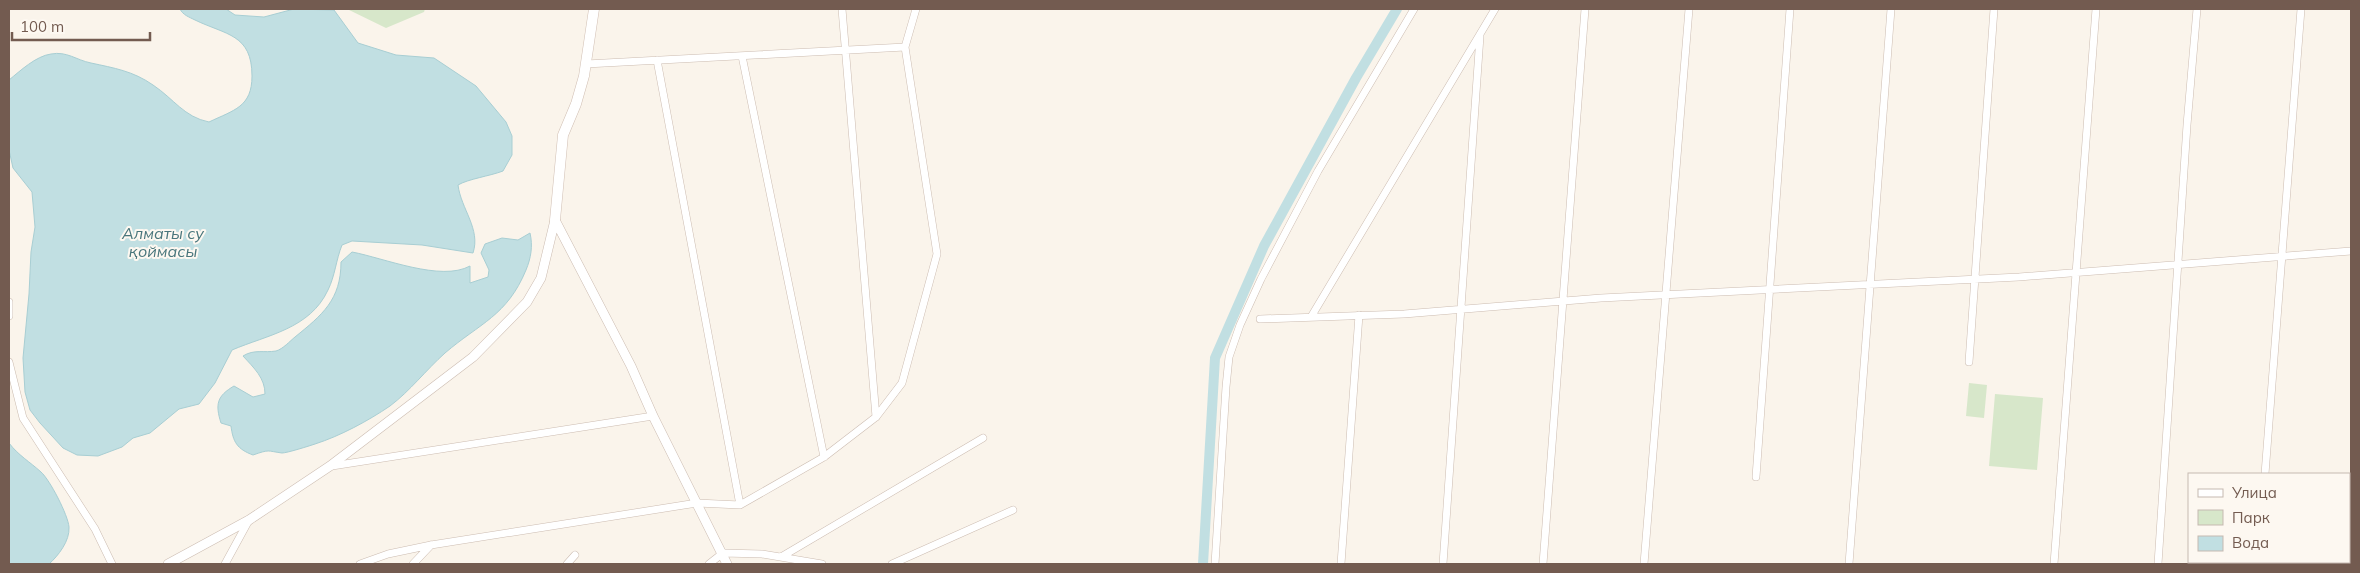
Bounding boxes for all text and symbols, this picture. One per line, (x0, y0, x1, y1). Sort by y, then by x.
scale bar (12, 10, 150, 42)
text: 100 m (20, 17, 64, 36)
water label: Алматы су қоймасы (121, 223, 205, 261)
legend (2188, 473, 2350, 563)
text: Улица (2231, 483, 2277, 502)
text: Парк (2232, 508, 2271, 527)
text: Вода (2232, 533, 2269, 552)

